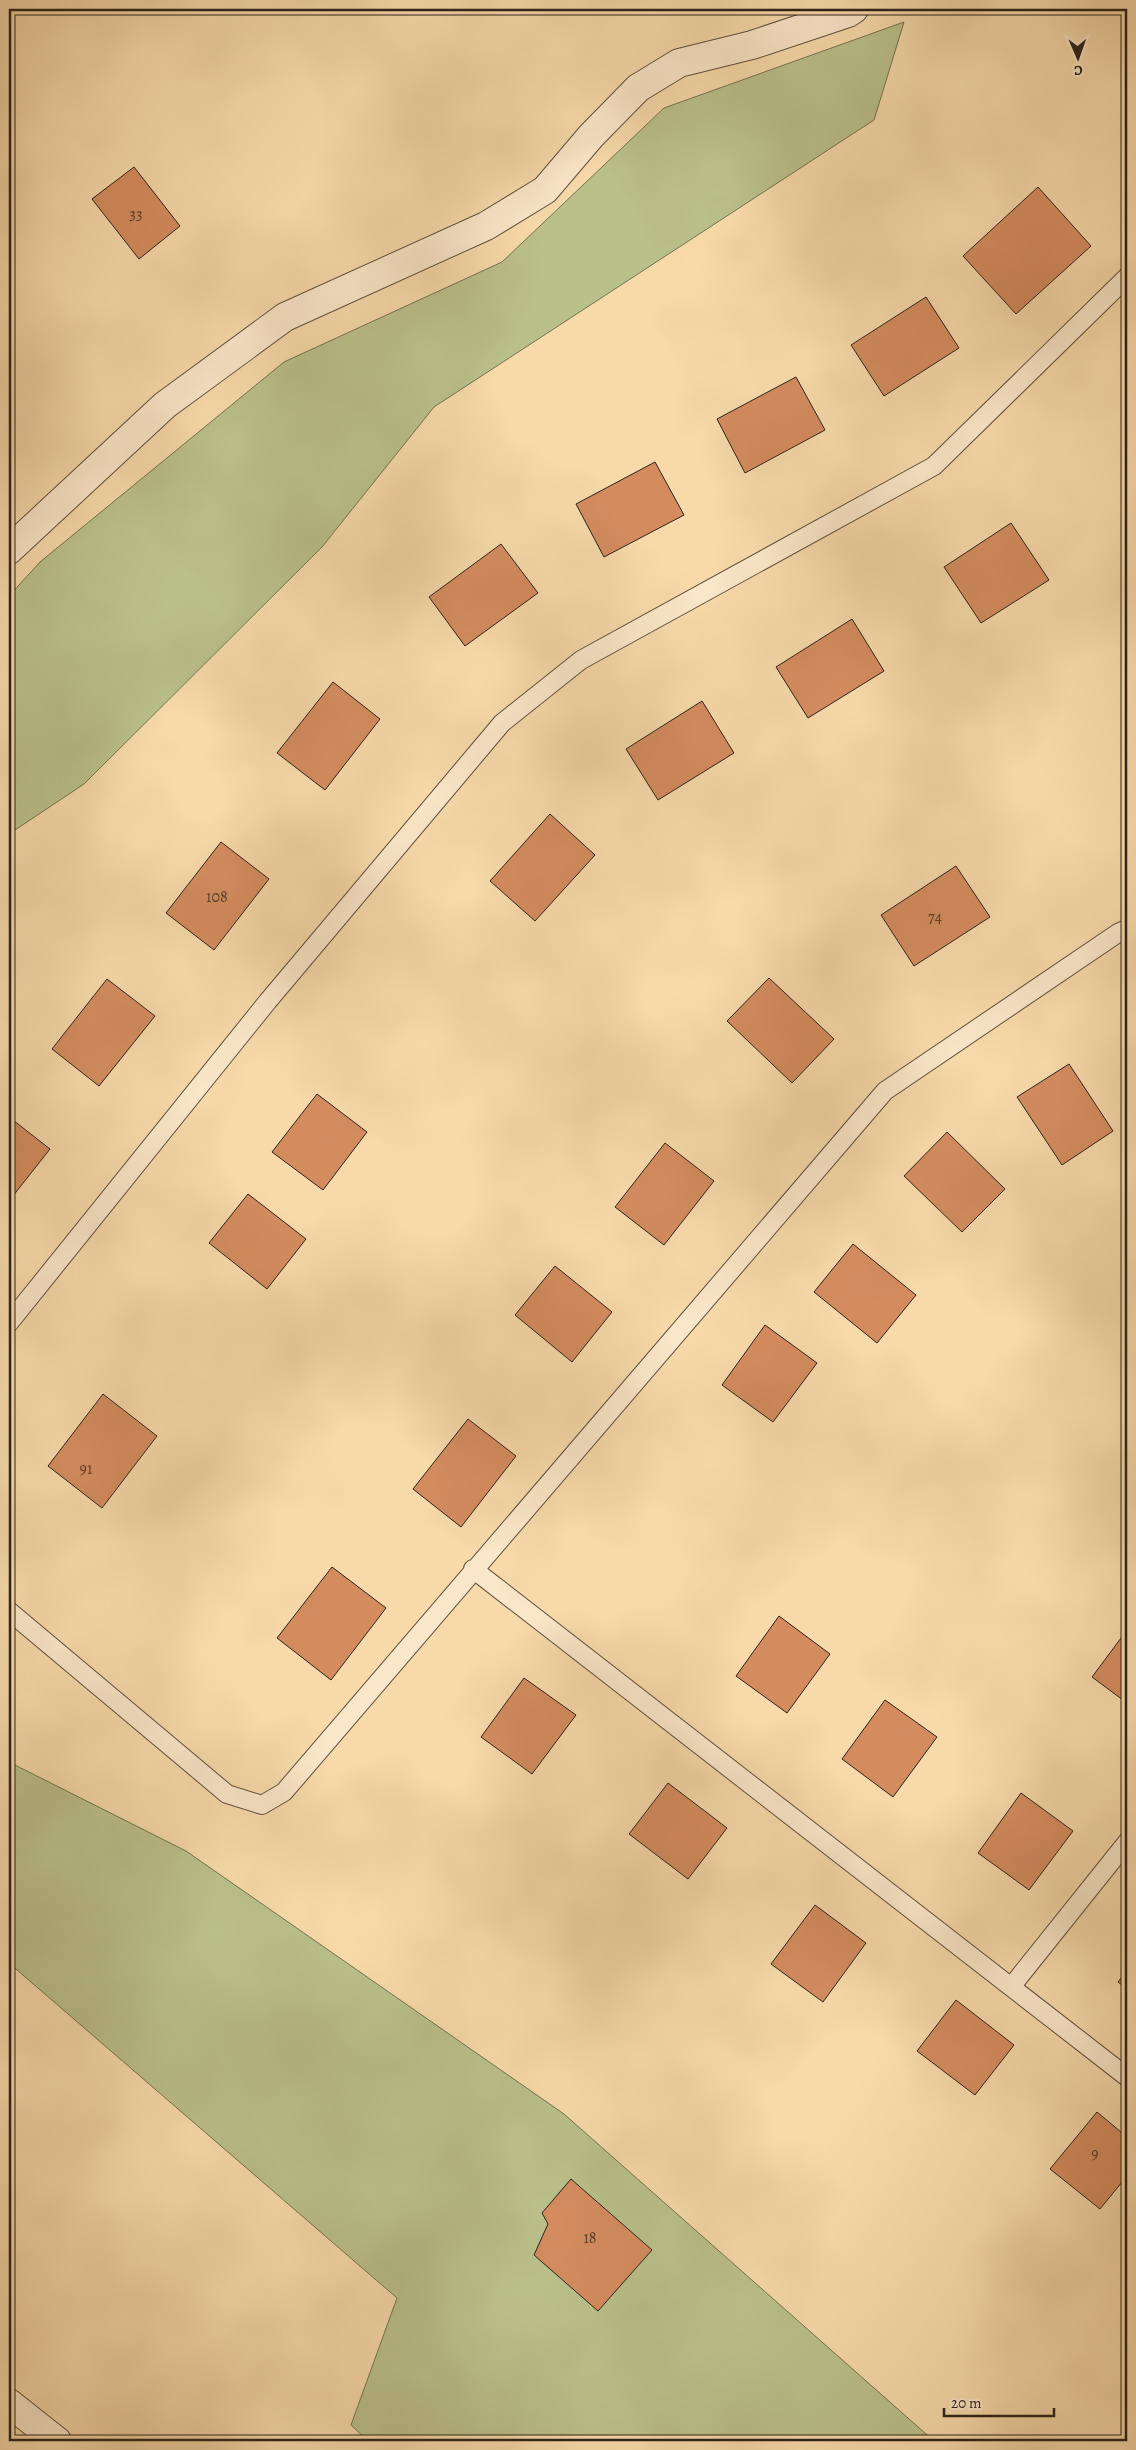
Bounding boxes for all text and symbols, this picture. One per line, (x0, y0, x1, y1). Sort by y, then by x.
north arrow (1054, 32, 1104, 82)
text: С (1073, 61, 1083, 80)
house number: 33 (129, 203, 143, 225)
house number: 108 (206, 886, 228, 908)
house number: 74 (928, 906, 942, 928)
house number: 91 (80, 1458, 93, 1480)
house number: 9 (1091, 2143, 1099, 2165)
house number: 18 (583, 2227, 597, 2249)
scale bar (944, 2385, 1054, 2417)
text: 20 m (951, 2393, 982, 2413)

